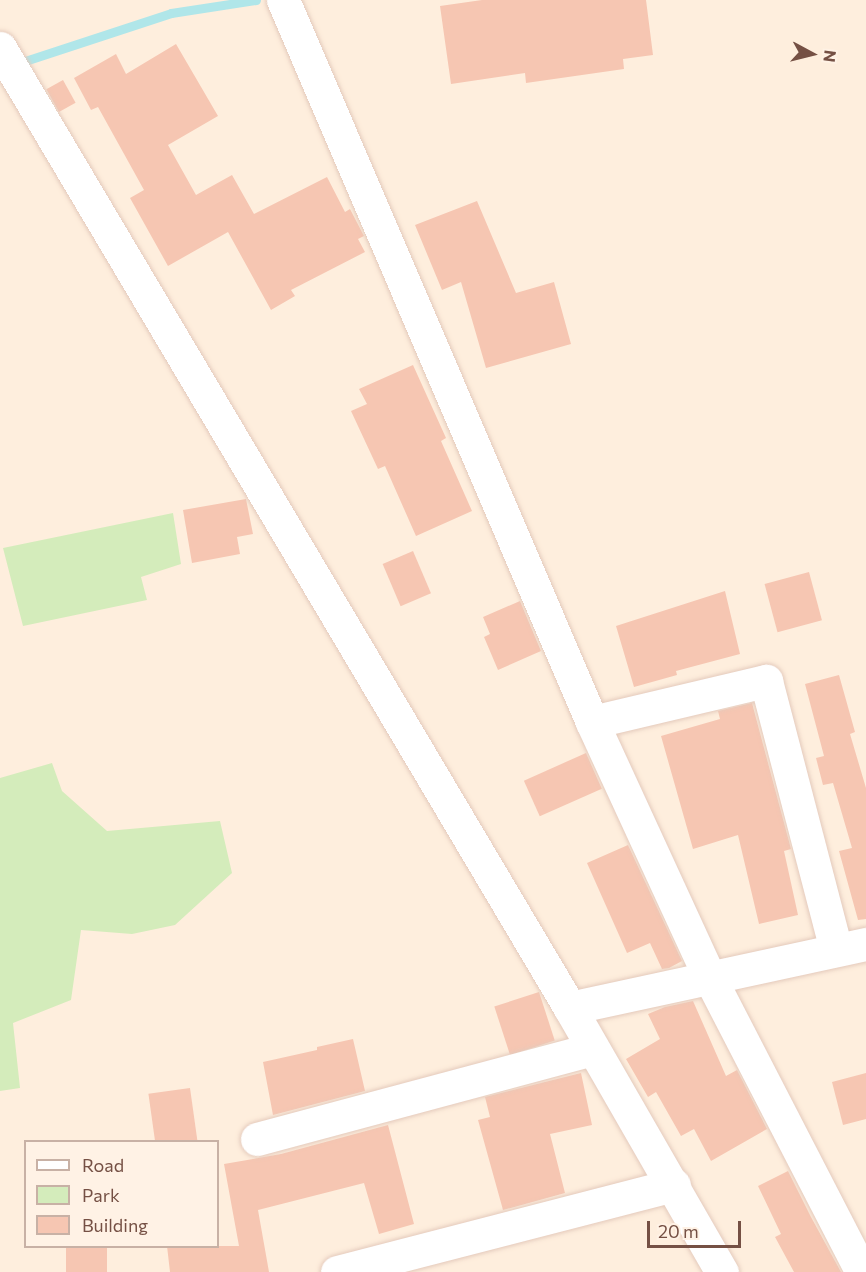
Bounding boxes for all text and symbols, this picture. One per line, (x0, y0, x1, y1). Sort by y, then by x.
north arrow (782, 24, 842, 84)
text: N (820, 49, 841, 63)
legend (24, 1140, 219, 1248)
text: Road (82, 1154, 124, 1176)
text: Park (82, 1184, 120, 1206)
scale bar (650, 1209, 744, 1247)
text: Building (82, 1214, 148, 1236)
text: 20 m (658, 1220, 699, 1242)

